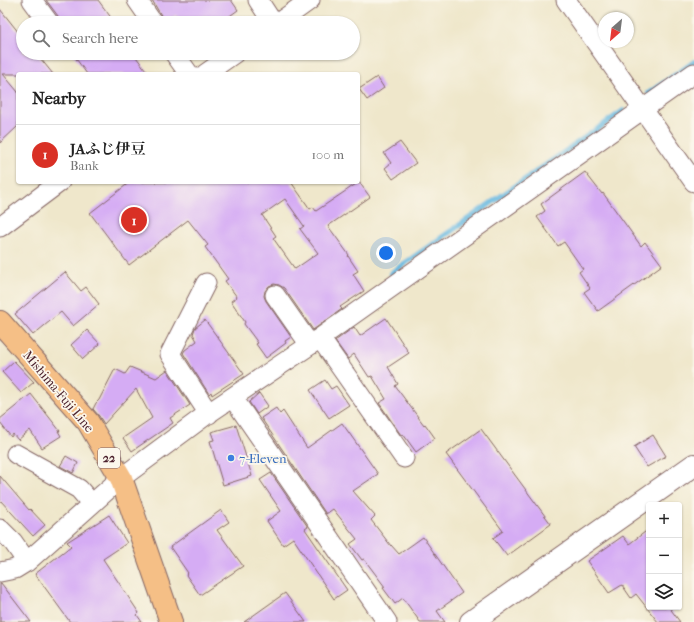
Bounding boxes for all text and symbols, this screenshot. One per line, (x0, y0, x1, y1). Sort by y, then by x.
north arrow (598, 12, 634, 48)
search box (16, 16, 360, 60)
icon: search (30, 27, 52, 49)
text: Search here (62, 29, 138, 47)
text: Nearby (32, 88, 86, 108)
text: JAふじ伊豆 (70, 140, 145, 158)
text: 1 (43, 147, 47, 162)
text: 100 m (311, 147, 344, 162)
text: Bank (70, 158, 99, 173)
pin: 1 (121, 205, 147, 235)
your location (376, 243, 396, 263)
street label: Mishima-Fuji Line (20, 348, 97, 436)
road number: 22 (98, 448, 120, 468)
place label: 7-Eleven (239, 451, 287, 466)
marker: 7-Eleven (226, 453, 236, 463)
map controls (646, 502, 682, 610)
button: + (646, 502, 682, 538)
button: − (646, 538, 682, 574)
button: layers (646, 574, 682, 610)

